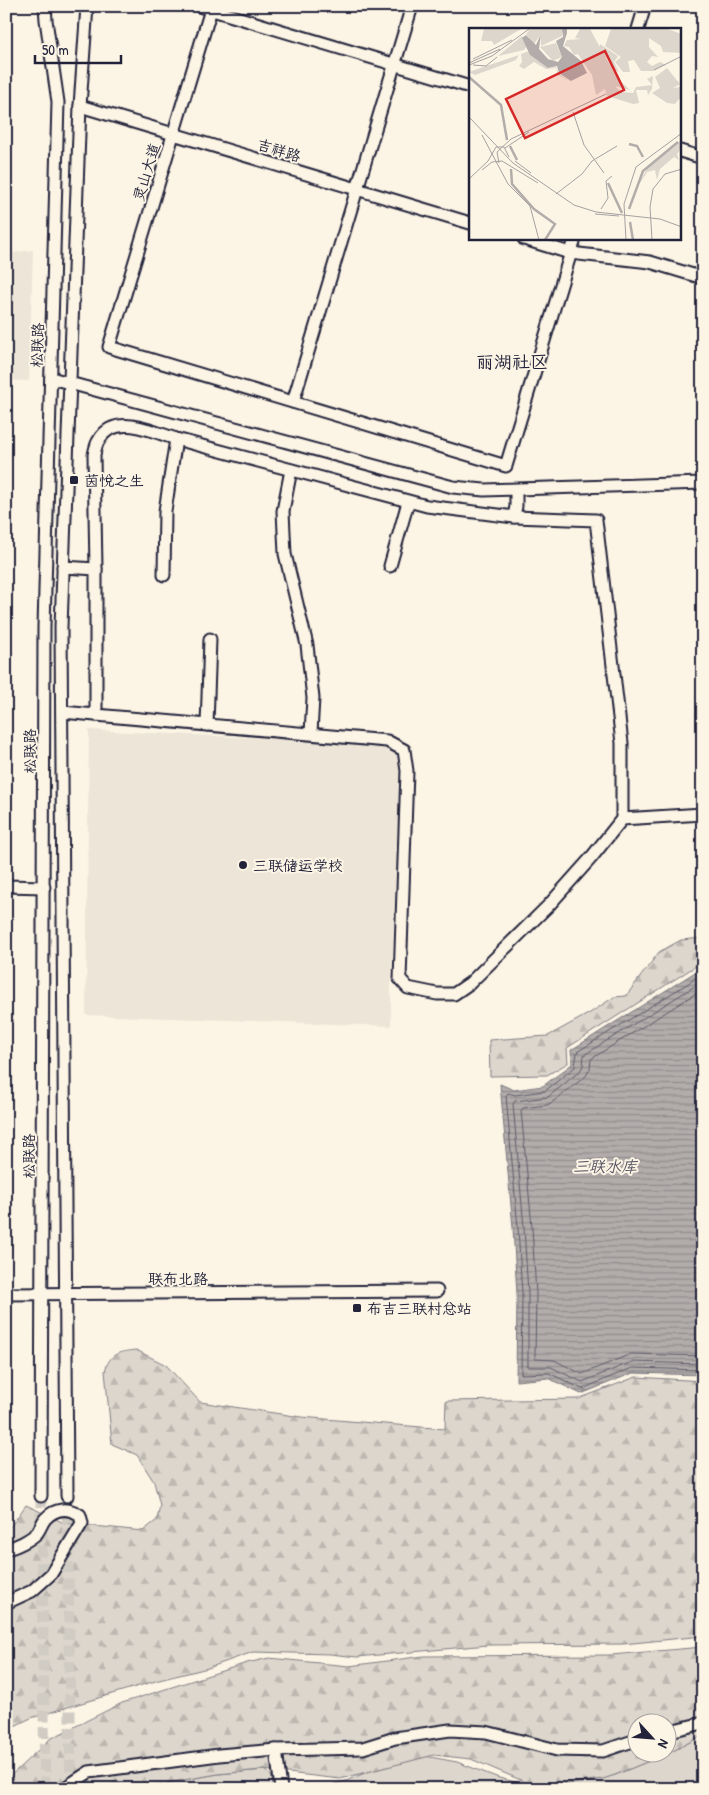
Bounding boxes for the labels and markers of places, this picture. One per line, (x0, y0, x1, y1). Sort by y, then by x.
place label: 茵悦之生 (84, 470, 144, 491)
marker: 茵悦之生 (68, 474, 80, 486)
place label: 三联储运学校 (253, 855, 343, 876)
marker: 三联储运学校 (237, 859, 249, 871)
place label: 布吉三联村总站 (367, 1298, 472, 1319)
marker: 布吉三联村总站 (351, 1302, 363, 1314)

